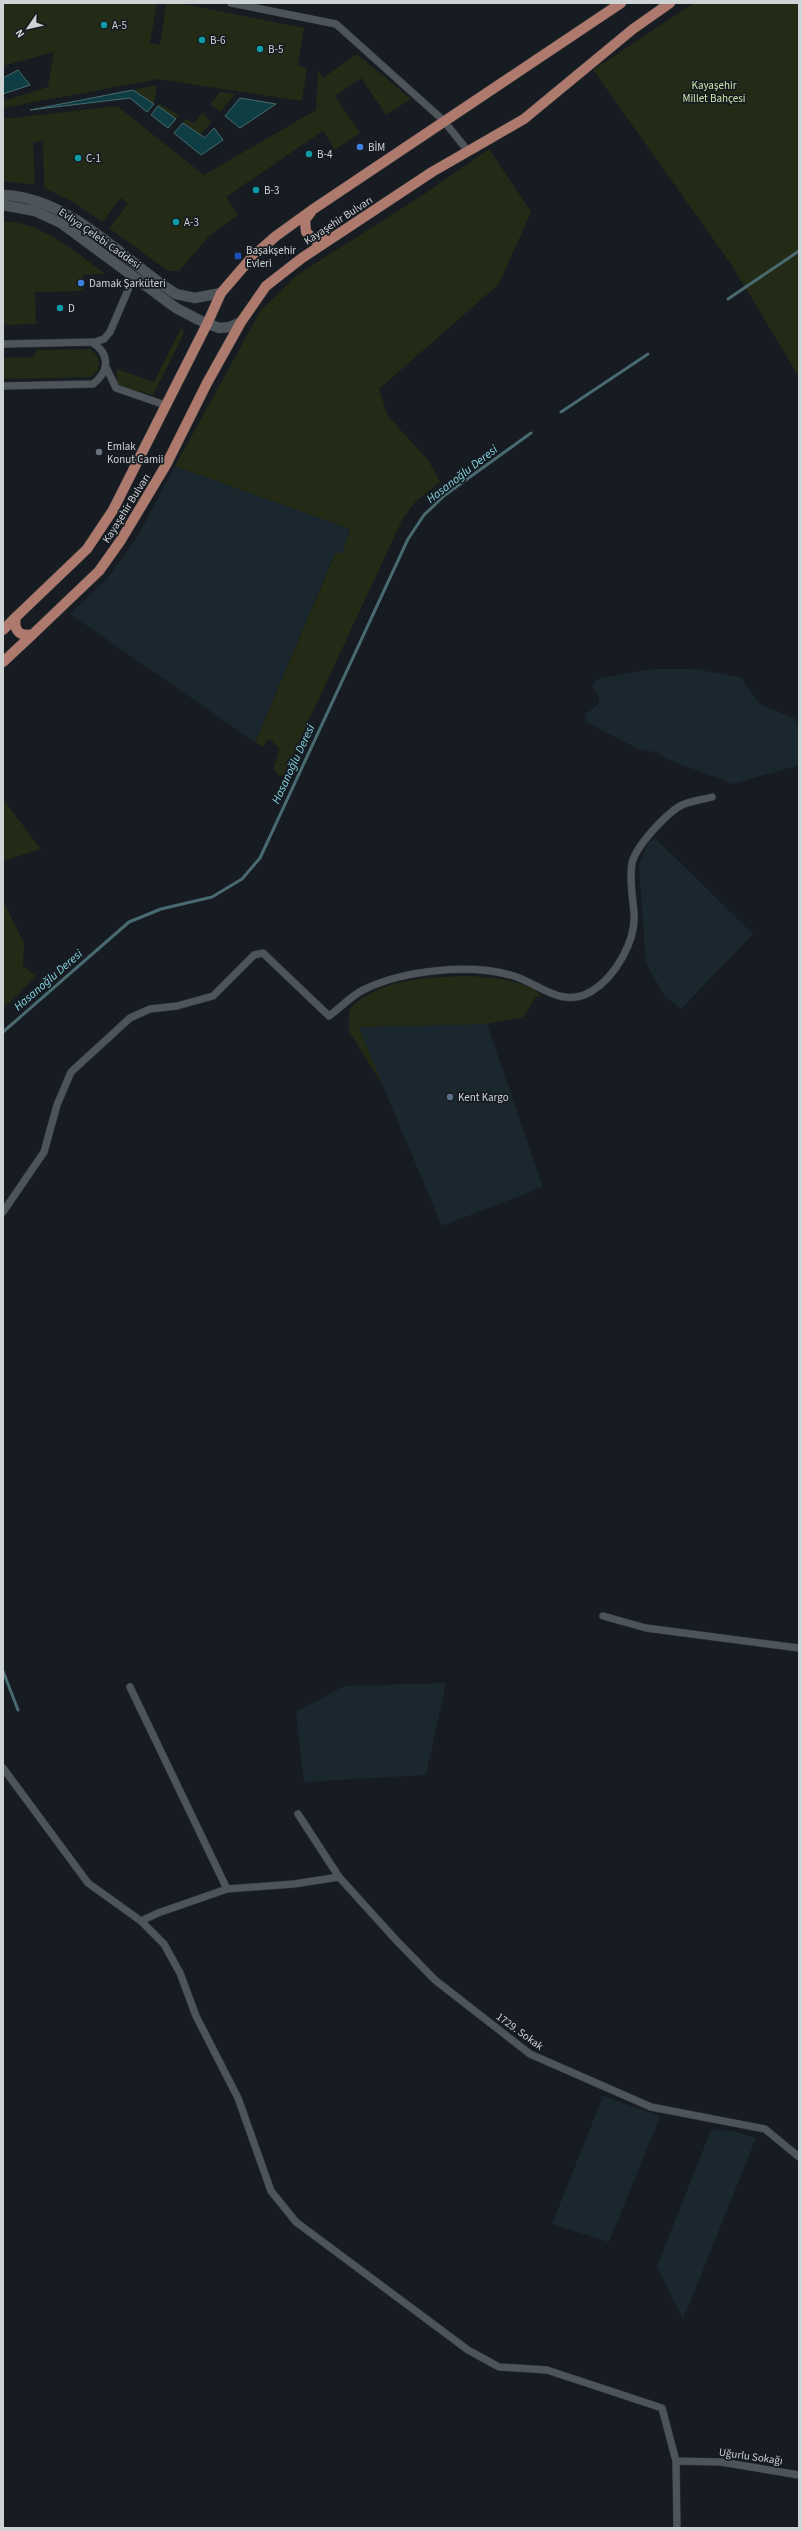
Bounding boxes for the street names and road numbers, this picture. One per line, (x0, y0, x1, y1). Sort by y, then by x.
street label: Kayaşehir Bulvarı (301, 193, 376, 248)
street label: Evliya Çelebi Caddesi (56, 205, 144, 272)
street label: Kayaşehir Bulvarı (99, 471, 154, 546)
street label: 1729. Sokak (493, 2009, 547, 2054)
street label: Uğurlu Sokağı (718, 2445, 784, 2468)

